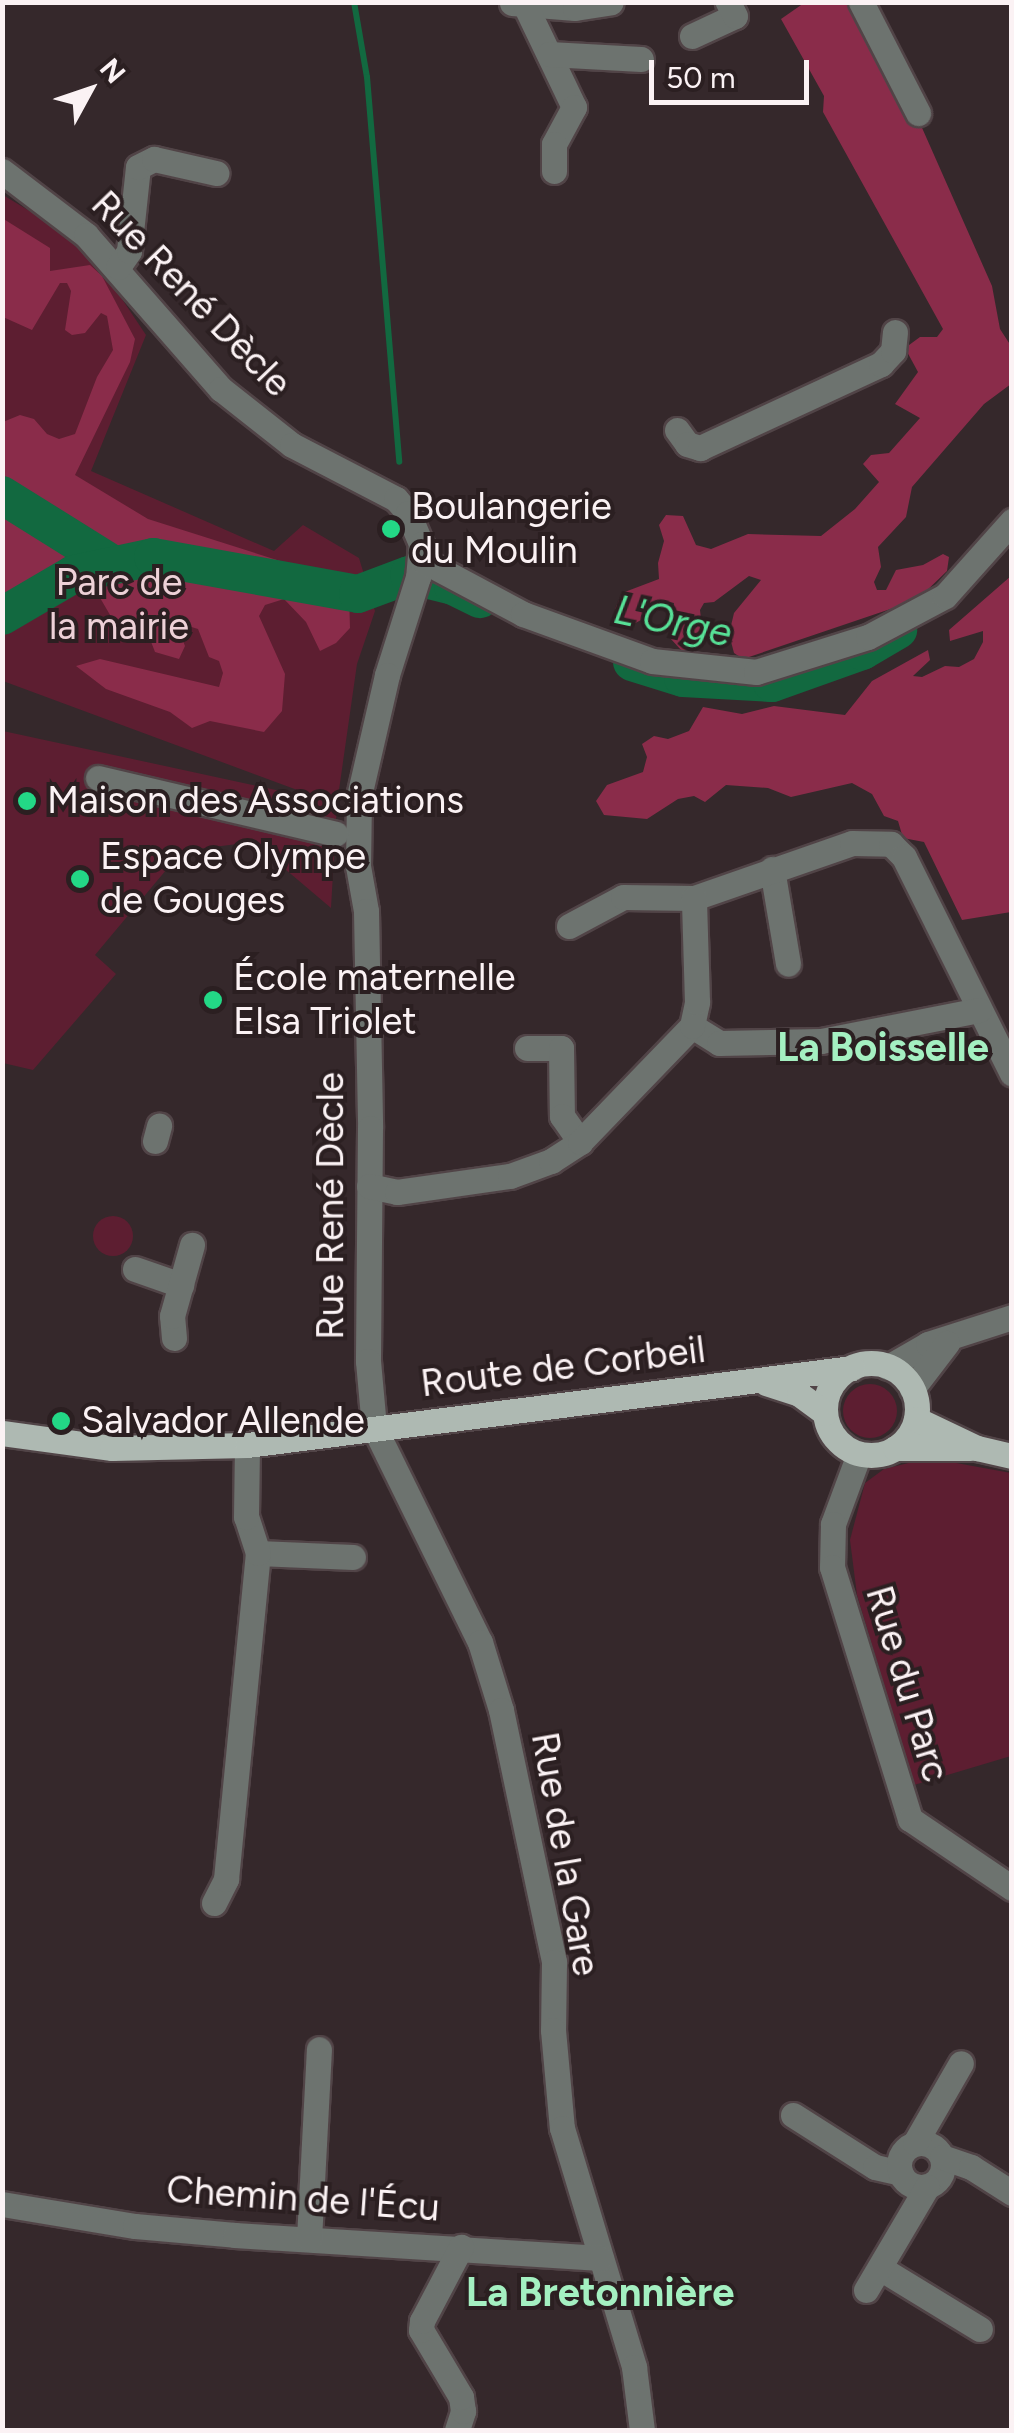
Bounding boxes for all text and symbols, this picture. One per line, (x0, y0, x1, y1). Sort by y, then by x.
north arrow (40, 40, 140, 140)
scale bar (654, 40, 814, 102)
text: N (93, 51, 133, 90)
text: 50 m (666, 59, 735, 96)
street label: Rue René Dècle (82, 182, 300, 406)
place label: Boulangerie du Moulin (411, 484, 612, 574)
marker: Boulangerie du Moulin (380, 518, 402, 540)
park label: Parc de la mairie (49, 560, 189, 649)
water label: L'Orge (610, 585, 736, 657)
place label: Maison des Associations (47, 778, 464, 824)
marker: Maison des Associations (16, 790, 38, 812)
place label: Espace Olympe de Gouges (100, 834, 366, 924)
marker: Espace Olympe de Gouges (69, 868, 91, 890)
place label: École maternelle Elsa Triolet (233, 955, 516, 1044)
marker: École maternelle Elsa Triolet (202, 989, 224, 1011)
district label: La Boisselle (777, 1023, 989, 1071)
street label: Rue René Dècle (308, 1072, 354, 1340)
street label: Route de Corbeil (418, 1327, 708, 1407)
place label: Salvador Allende (81, 1398, 365, 1444)
marker: Salvador Allende (50, 1410, 72, 1432)
street label: Rue du Parc (856, 1581, 958, 1787)
street label: Rue de la Gare (521, 1729, 609, 1979)
street label: Chemin de l'Écu (165, 2167, 441, 2231)
district label: La Bretonnière (466, 2268, 734, 2316)

